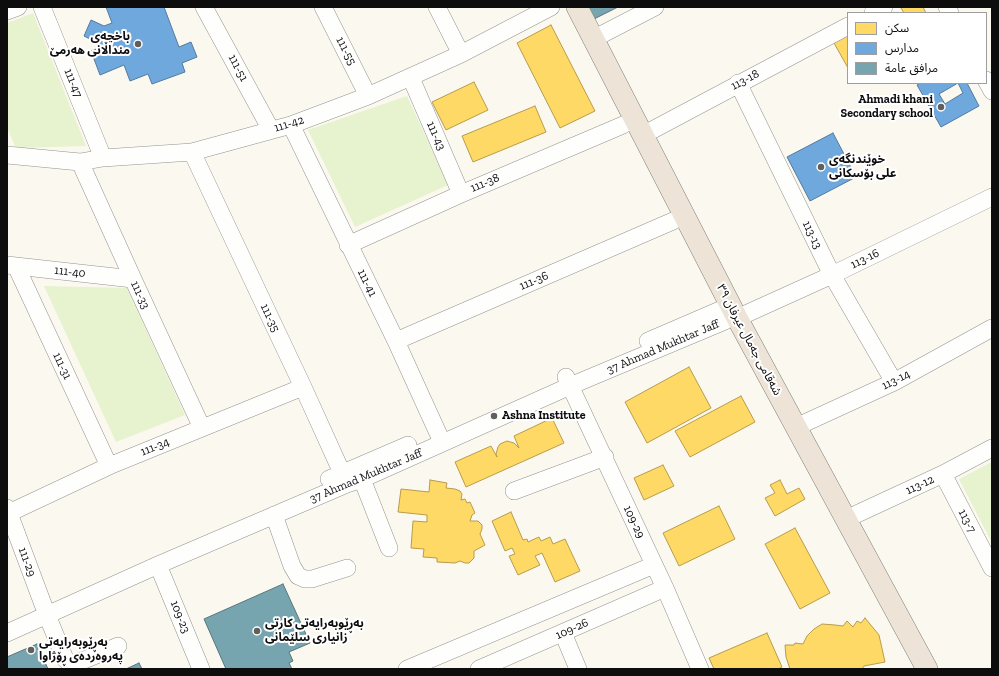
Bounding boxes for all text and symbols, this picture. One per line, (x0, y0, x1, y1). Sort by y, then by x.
legend (847, 12, 987, 84)
text: سكن (885, 21, 909, 35)
place label: باخچەی منداڵانی هەرمێ (50, 30, 130, 58)
street label: 111-55 (333, 34, 359, 68)
marker: باخچەی منداڵانی هەرمێ (133, 39, 143, 49)
text: مدارس (885, 41, 919, 55)
street label: 111-51 (225, 52, 251, 84)
text: مرافق عامة (885, 61, 938, 75)
street label: 111-47 (61, 66, 85, 100)
street label: 113-18 (728, 67, 762, 93)
place label: Ahmadi khani Secondary school (841, 93, 933, 121)
marker: Ahmadi khani Secondary school (936, 102, 946, 112)
street label: 111-42 (272, 113, 306, 135)
street label: 111-43 (423, 119, 449, 153)
place label: خوێندنگەی علی بۆسکانی (829, 153, 896, 181)
marker: خوێندنگەی علی بۆسکانی (816, 162, 826, 172)
street label: 111-38 (468, 171, 502, 195)
street label: 113-13 (799, 219, 825, 251)
street label: 113-16 (848, 246, 882, 272)
street label: 111-40 (54, 263, 86, 281)
street label: 111-41 (354, 267, 380, 299)
street label: 111-36 (517, 269, 551, 293)
street label: 111-33 (127, 279, 153, 311)
street label: شەقامی جەمال عیرفان ٣٩ (714, 282, 784, 398)
street label: 111-35 (257, 302, 283, 334)
street label: 37 Ahmad Mukhtar Jaff (605, 317, 721, 377)
street label: 111-31 (50, 350, 74, 382)
street label: 113-14 (879, 367, 913, 393)
place label: Ashna Institute (502, 409, 586, 423)
marker: Ashna Institute (489, 411, 499, 421)
street label: 111-34 (138, 435, 172, 459)
street label: 37 Ahmad Mukhtar Jaff (308, 446, 424, 506)
street label: 113-12 (904, 472, 936, 498)
street label: 109-29 (620, 503, 648, 541)
street label: 113-7 (955, 507, 979, 535)
street label: 111-29 (15, 545, 39, 579)
street label: 109-23 (167, 599, 193, 635)
street label: 109-26 (553, 615, 591, 643)
place label: بەڕێوبەرایەتی کارتی زانیاری سلێمانی (265, 617, 364, 645)
marker: بەڕێوبەرایەتی کارتی زانیاری سلێمانی (252, 626, 262, 636)
place label: بەڕێوبەرایەتی پەروەردەی ڕۆژاوا (39, 636, 123, 664)
marker: بەڕێوبەرایەتی پەروەردەی ڕۆژاوا (26, 645, 36, 655)

